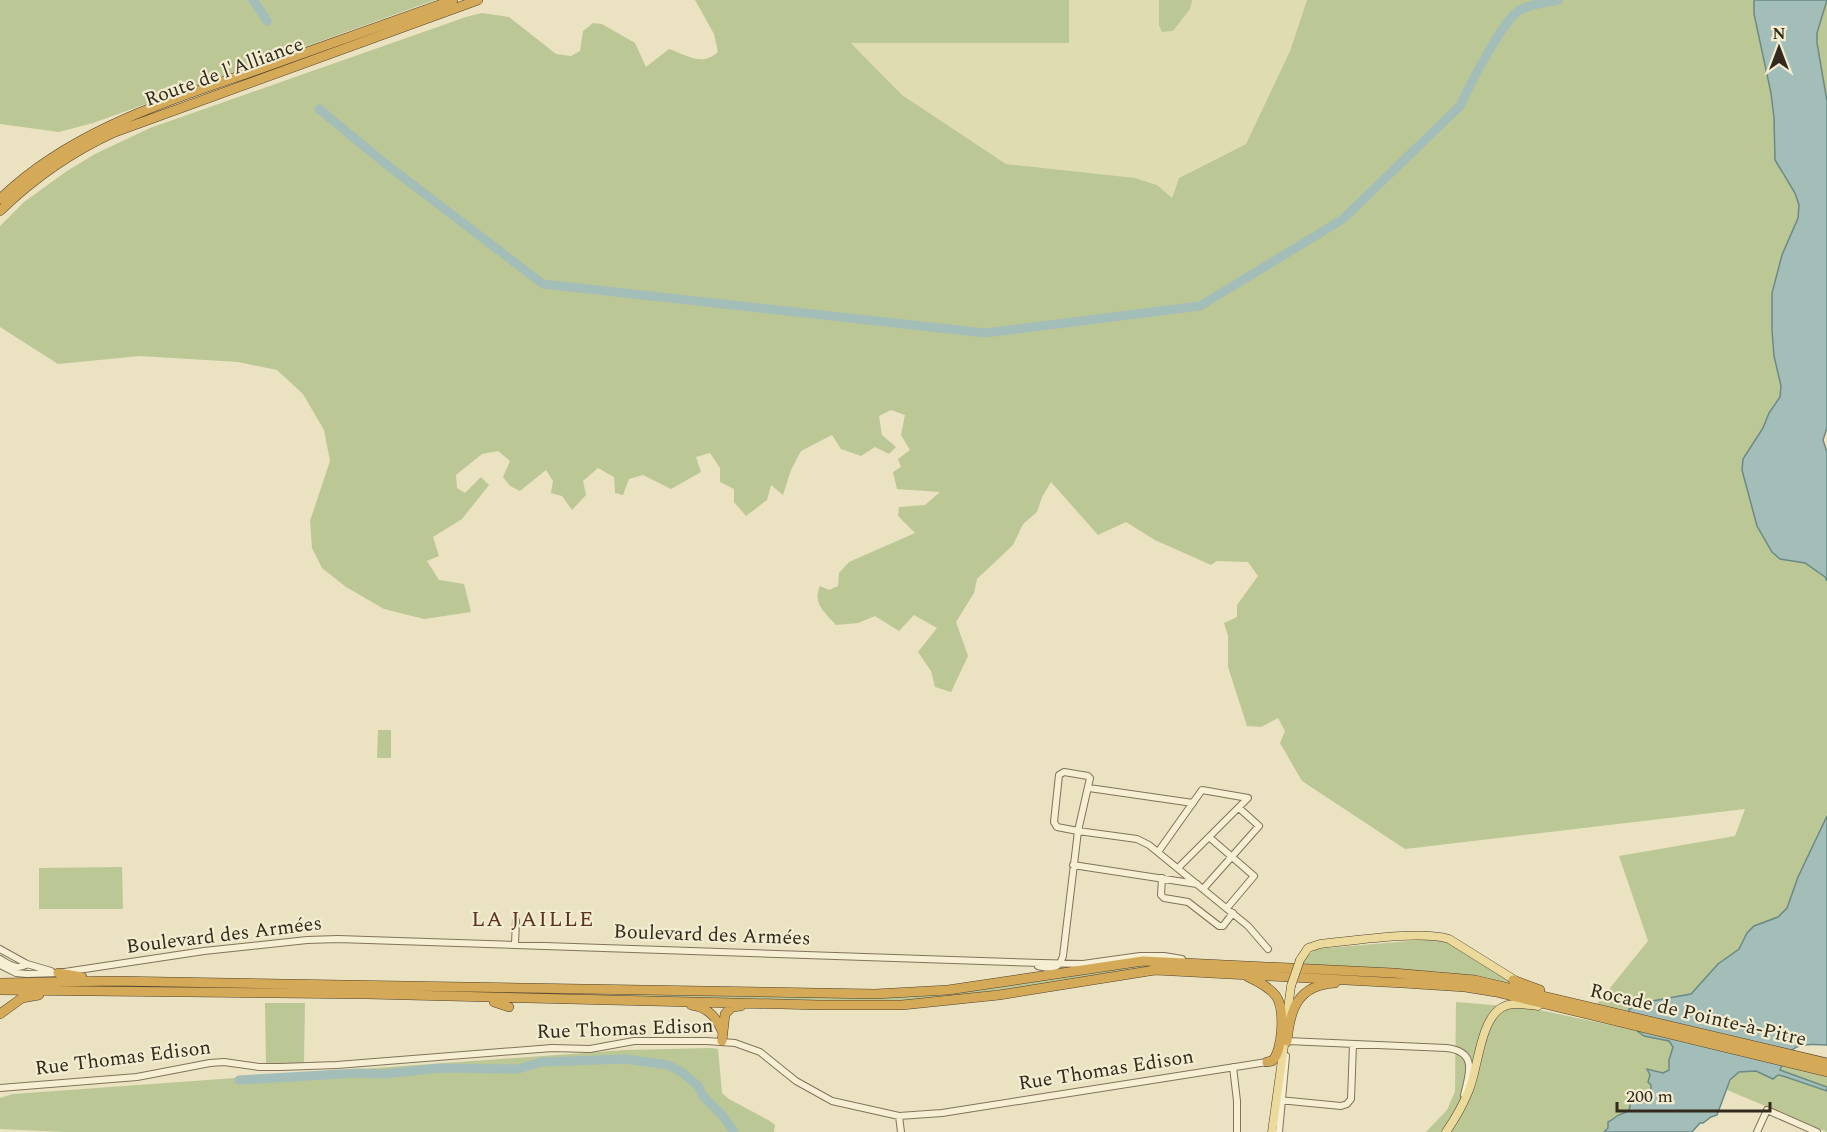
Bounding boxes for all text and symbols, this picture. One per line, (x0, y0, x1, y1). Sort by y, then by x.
north arrow (1749, 18, 1809, 78)
text: N (1772, 22, 1786, 46)
street label: Route de l'Alliance (140, 29, 308, 115)
district label: LA JAILLE (471, 903, 595, 936)
street label: Boulevard des Armées (124, 908, 324, 962)
street label: Boulevard des Armées (613, 917, 811, 953)
street label: Rocade de Pointe-à-Pitre (1587, 975, 1809, 1055)
street label: Rue Thomas Edison (536, 1011, 714, 1047)
street label: Rue Thomas Edison (33, 1032, 213, 1084)
street label: Rue Thomas Edison (1016, 1041, 1196, 1099)
scale bar (1617, 1075, 1770, 1113)
text: 200 m (1626, 1083, 1673, 1110)

